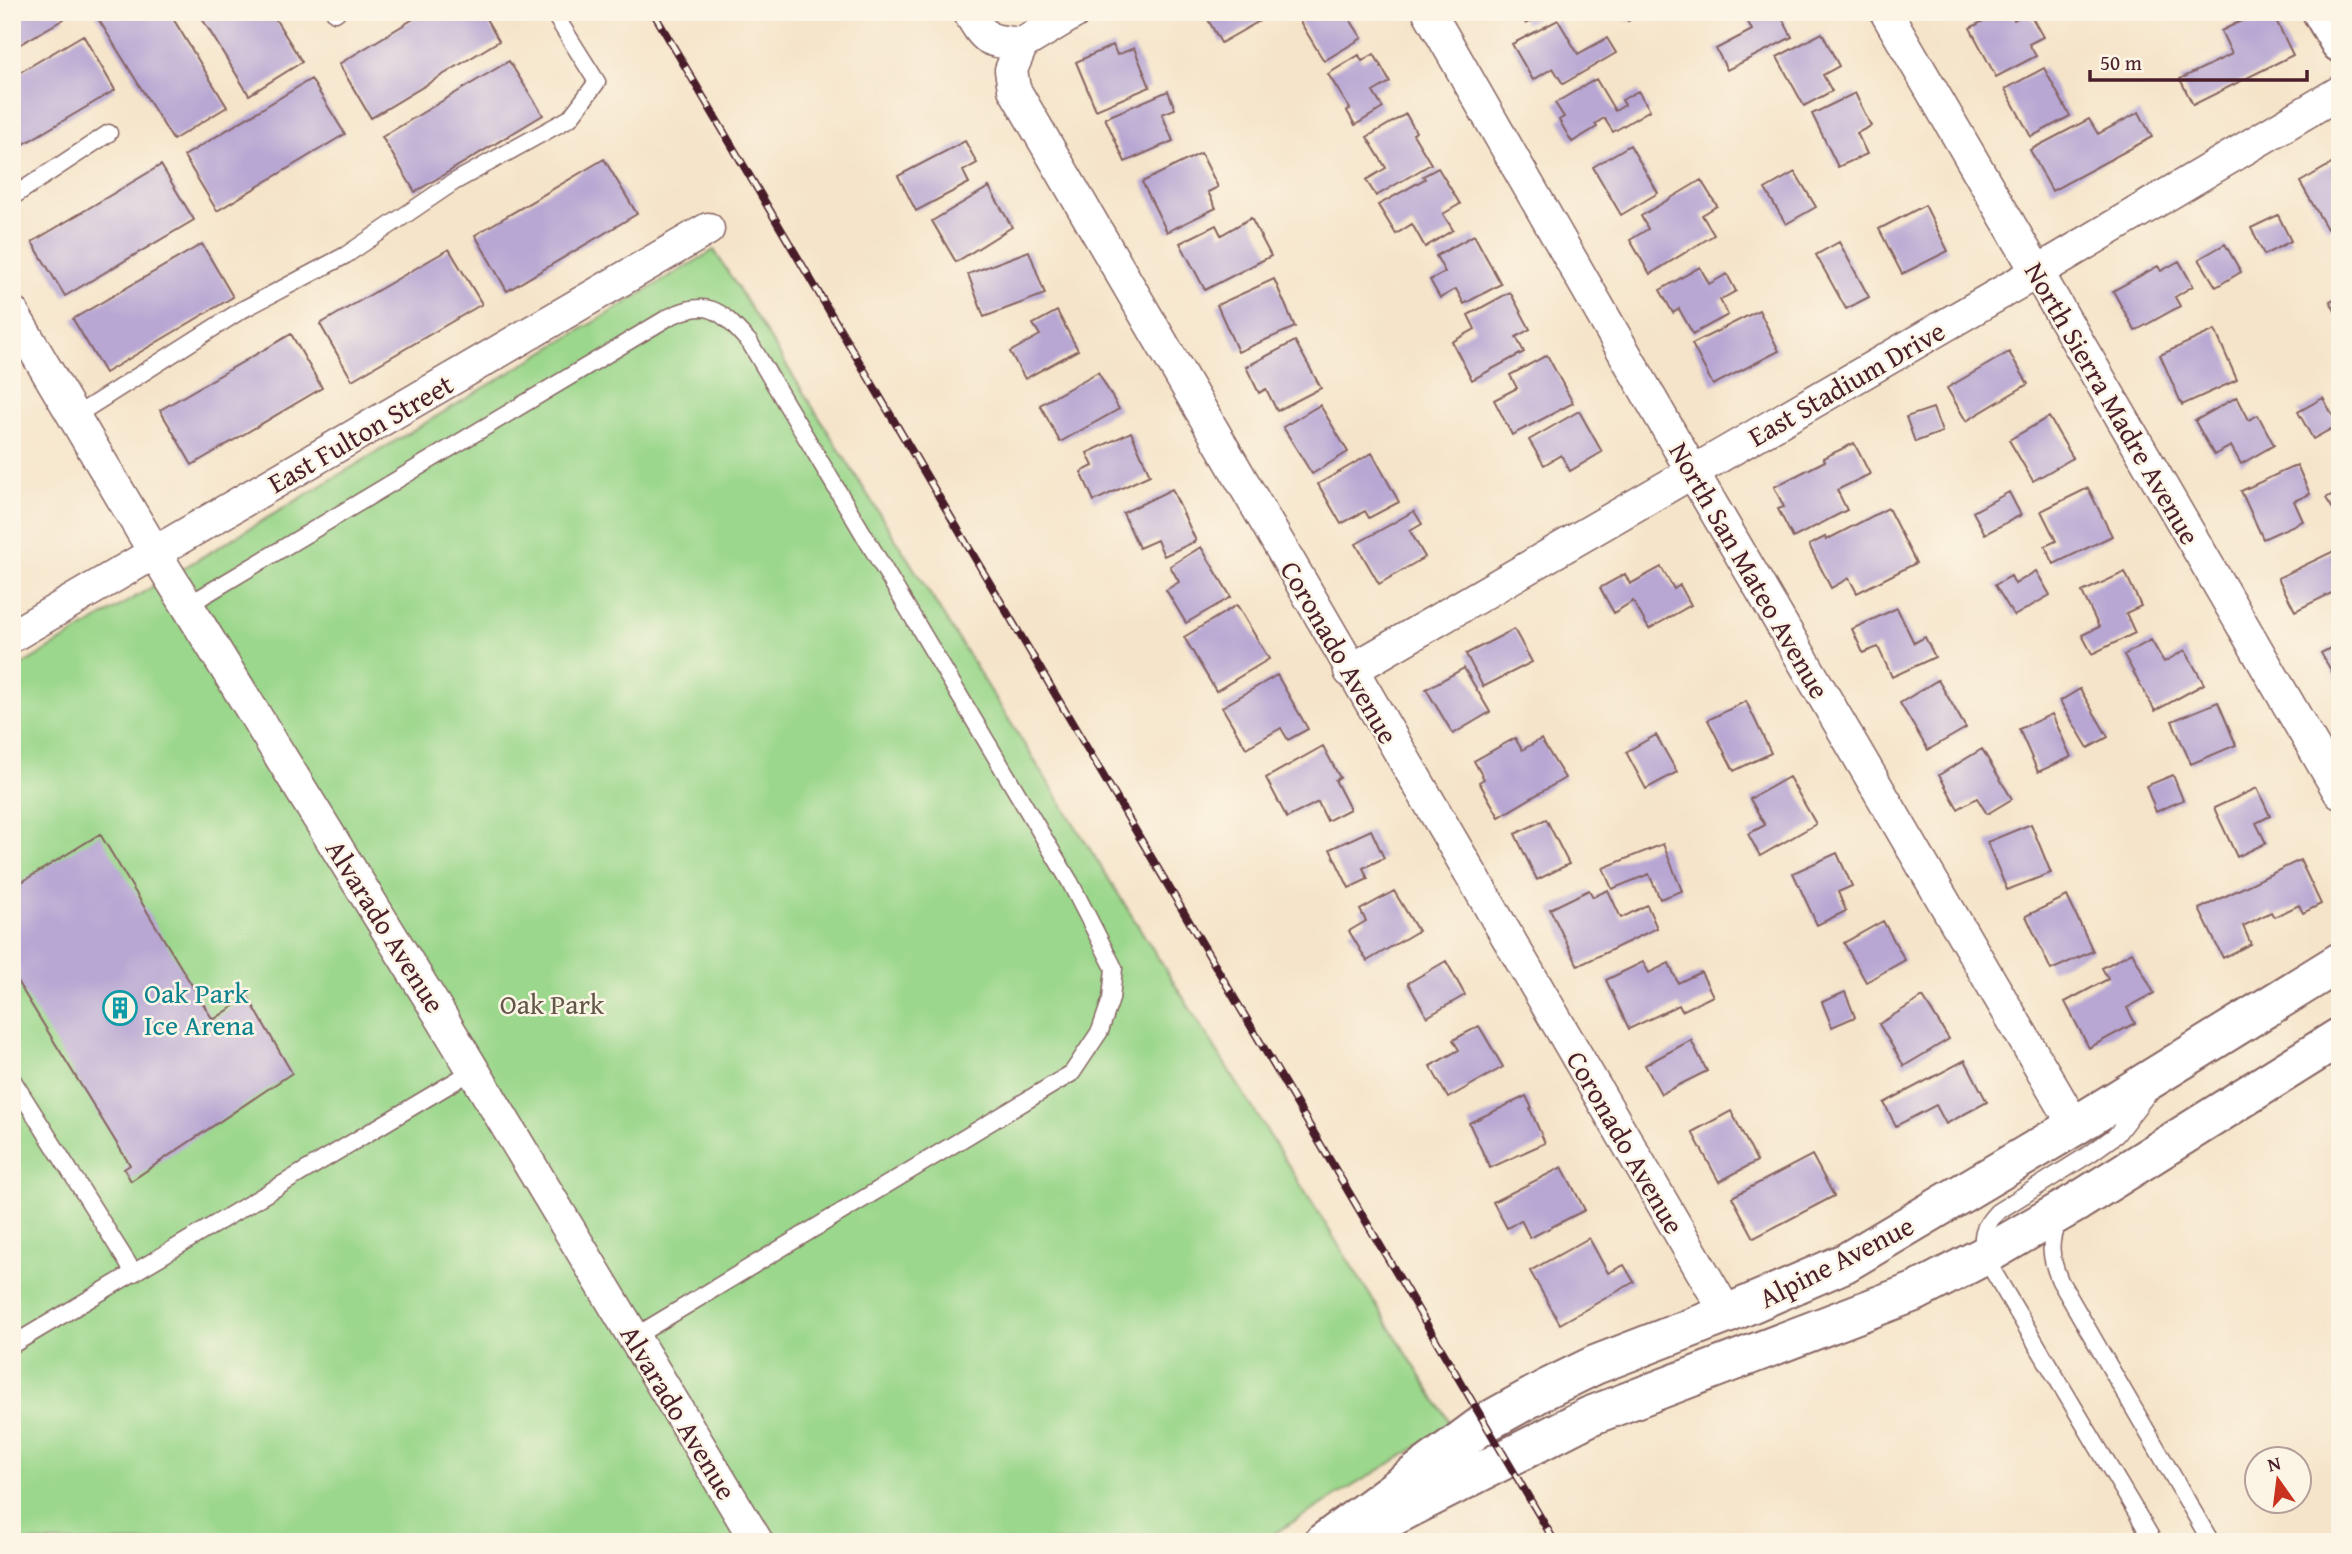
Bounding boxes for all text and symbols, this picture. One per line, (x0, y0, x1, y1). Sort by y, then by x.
scale bar (2090, 38, 2306, 82)
text: 50 m (2100, 47, 2142, 78)
street label: North Sierra Madre Avenue (2015, 254, 2211, 552)
street label: East Stadium Drive (1740, 310, 1952, 456)
street label: East Fulton Street (260, 363, 460, 503)
street label: North San Mateo Avenue (1660, 434, 1840, 706)
street label: Coronado Avenue (1271, 553, 1409, 751)
street label: Alvarado Avenue (316, 831, 456, 1021)
place label: Oak Park Ice Arena (144, 972, 255, 1045)
park label: Oak Park (500, 983, 605, 1024)
building icon: Oak Park Ice Arena (101, 989, 139, 1027)
street label: Coronado Avenue (1557, 1043, 1695, 1241)
street label: Alpine Avenue (1751, 1204, 1921, 1318)
street label: Alvarado Avenue (611, 1317, 747, 1507)
north arrow (2244, 1446, 2314, 1516)
text: N (2264, 1448, 2284, 1479)

